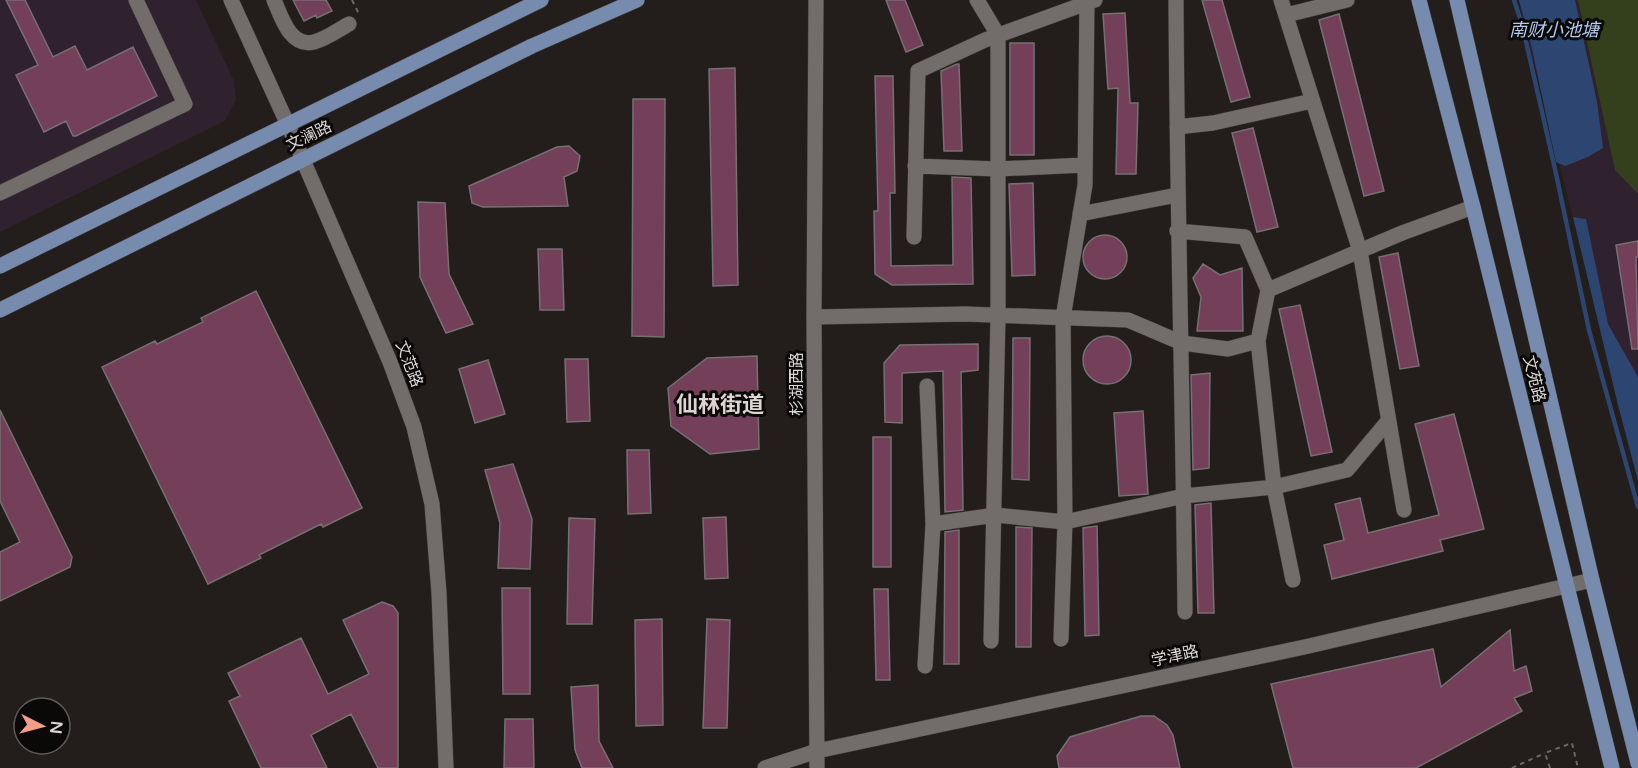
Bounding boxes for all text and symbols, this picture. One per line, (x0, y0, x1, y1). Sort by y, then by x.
water label: 南财小池塘 (1509, 19, 1602, 41)
street label: 文澜路 (283, 116, 335, 156)
street label: 文范路 (391, 338, 427, 390)
street label: 杉湖西路 (787, 352, 807, 416)
street label: 文苑路 (1518, 353, 1550, 405)
district label: 仙林街道 (676, 392, 764, 418)
street label: 学津路 (1149, 641, 1201, 671)
north arrow (12, 696, 72, 756)
text: N (45, 720, 67, 735)

